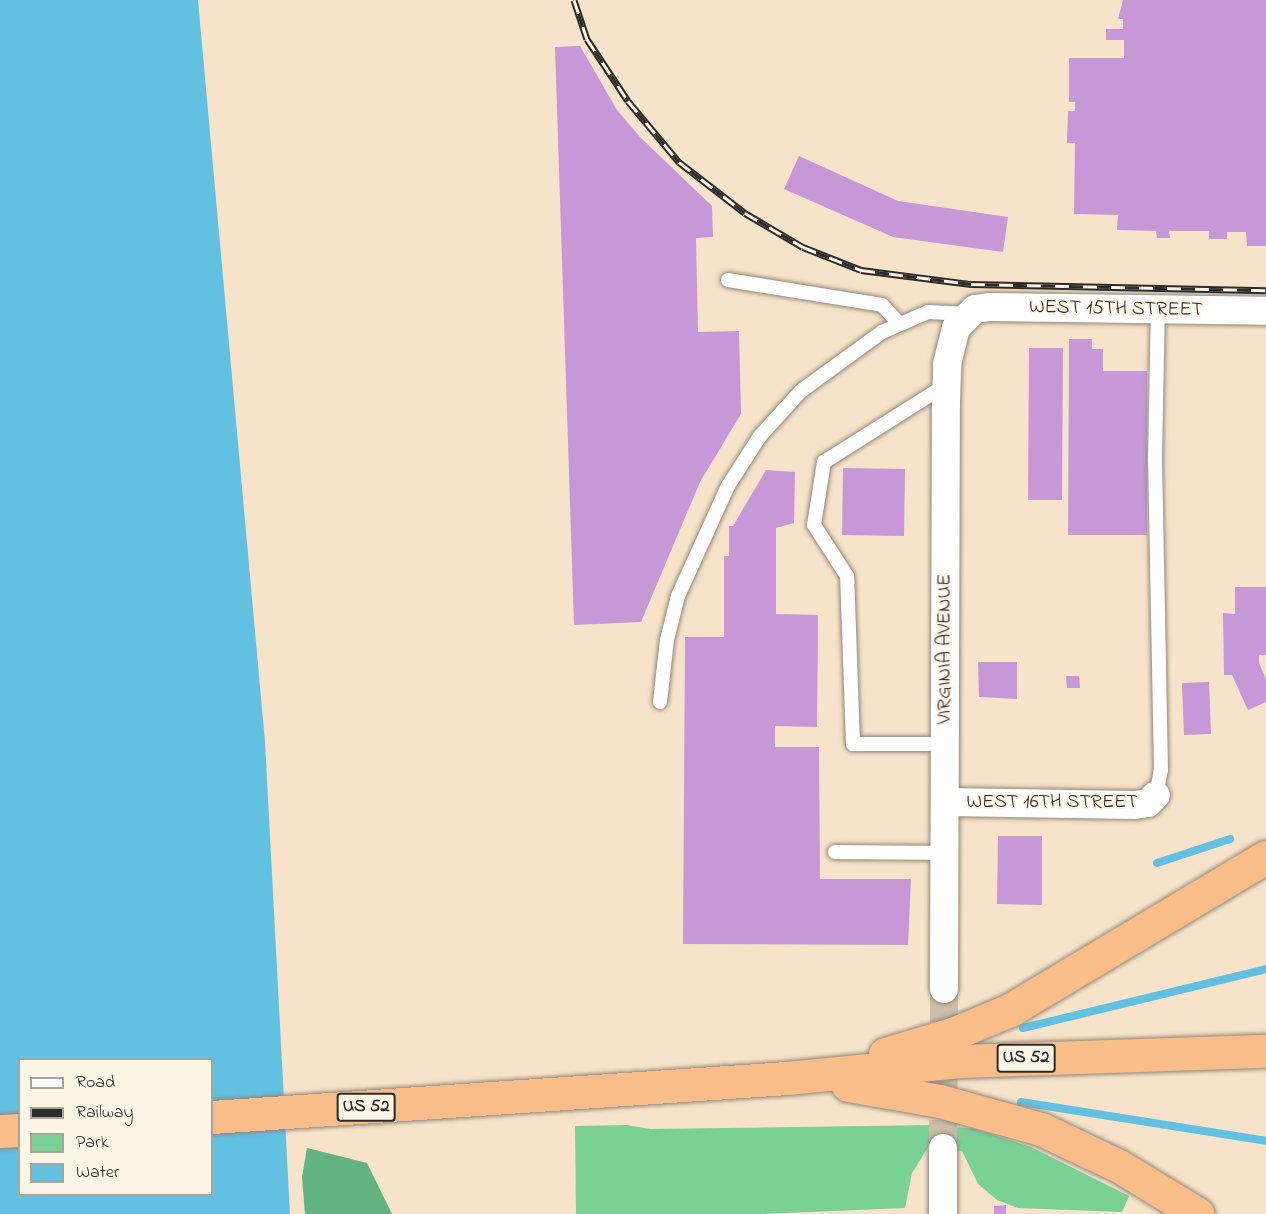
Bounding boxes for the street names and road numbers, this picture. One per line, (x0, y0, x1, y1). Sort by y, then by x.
street label: WEST 15TH STREET (1029, 295, 1203, 323)
street label: VIRGINIA AVENUE (933, 574, 957, 724)
street label: WEST 16TH STREET (966, 790, 1138, 814)
road number: US 52 (996, 1043, 1056, 1073)
road number: US 52 (336, 1092, 396, 1122)

